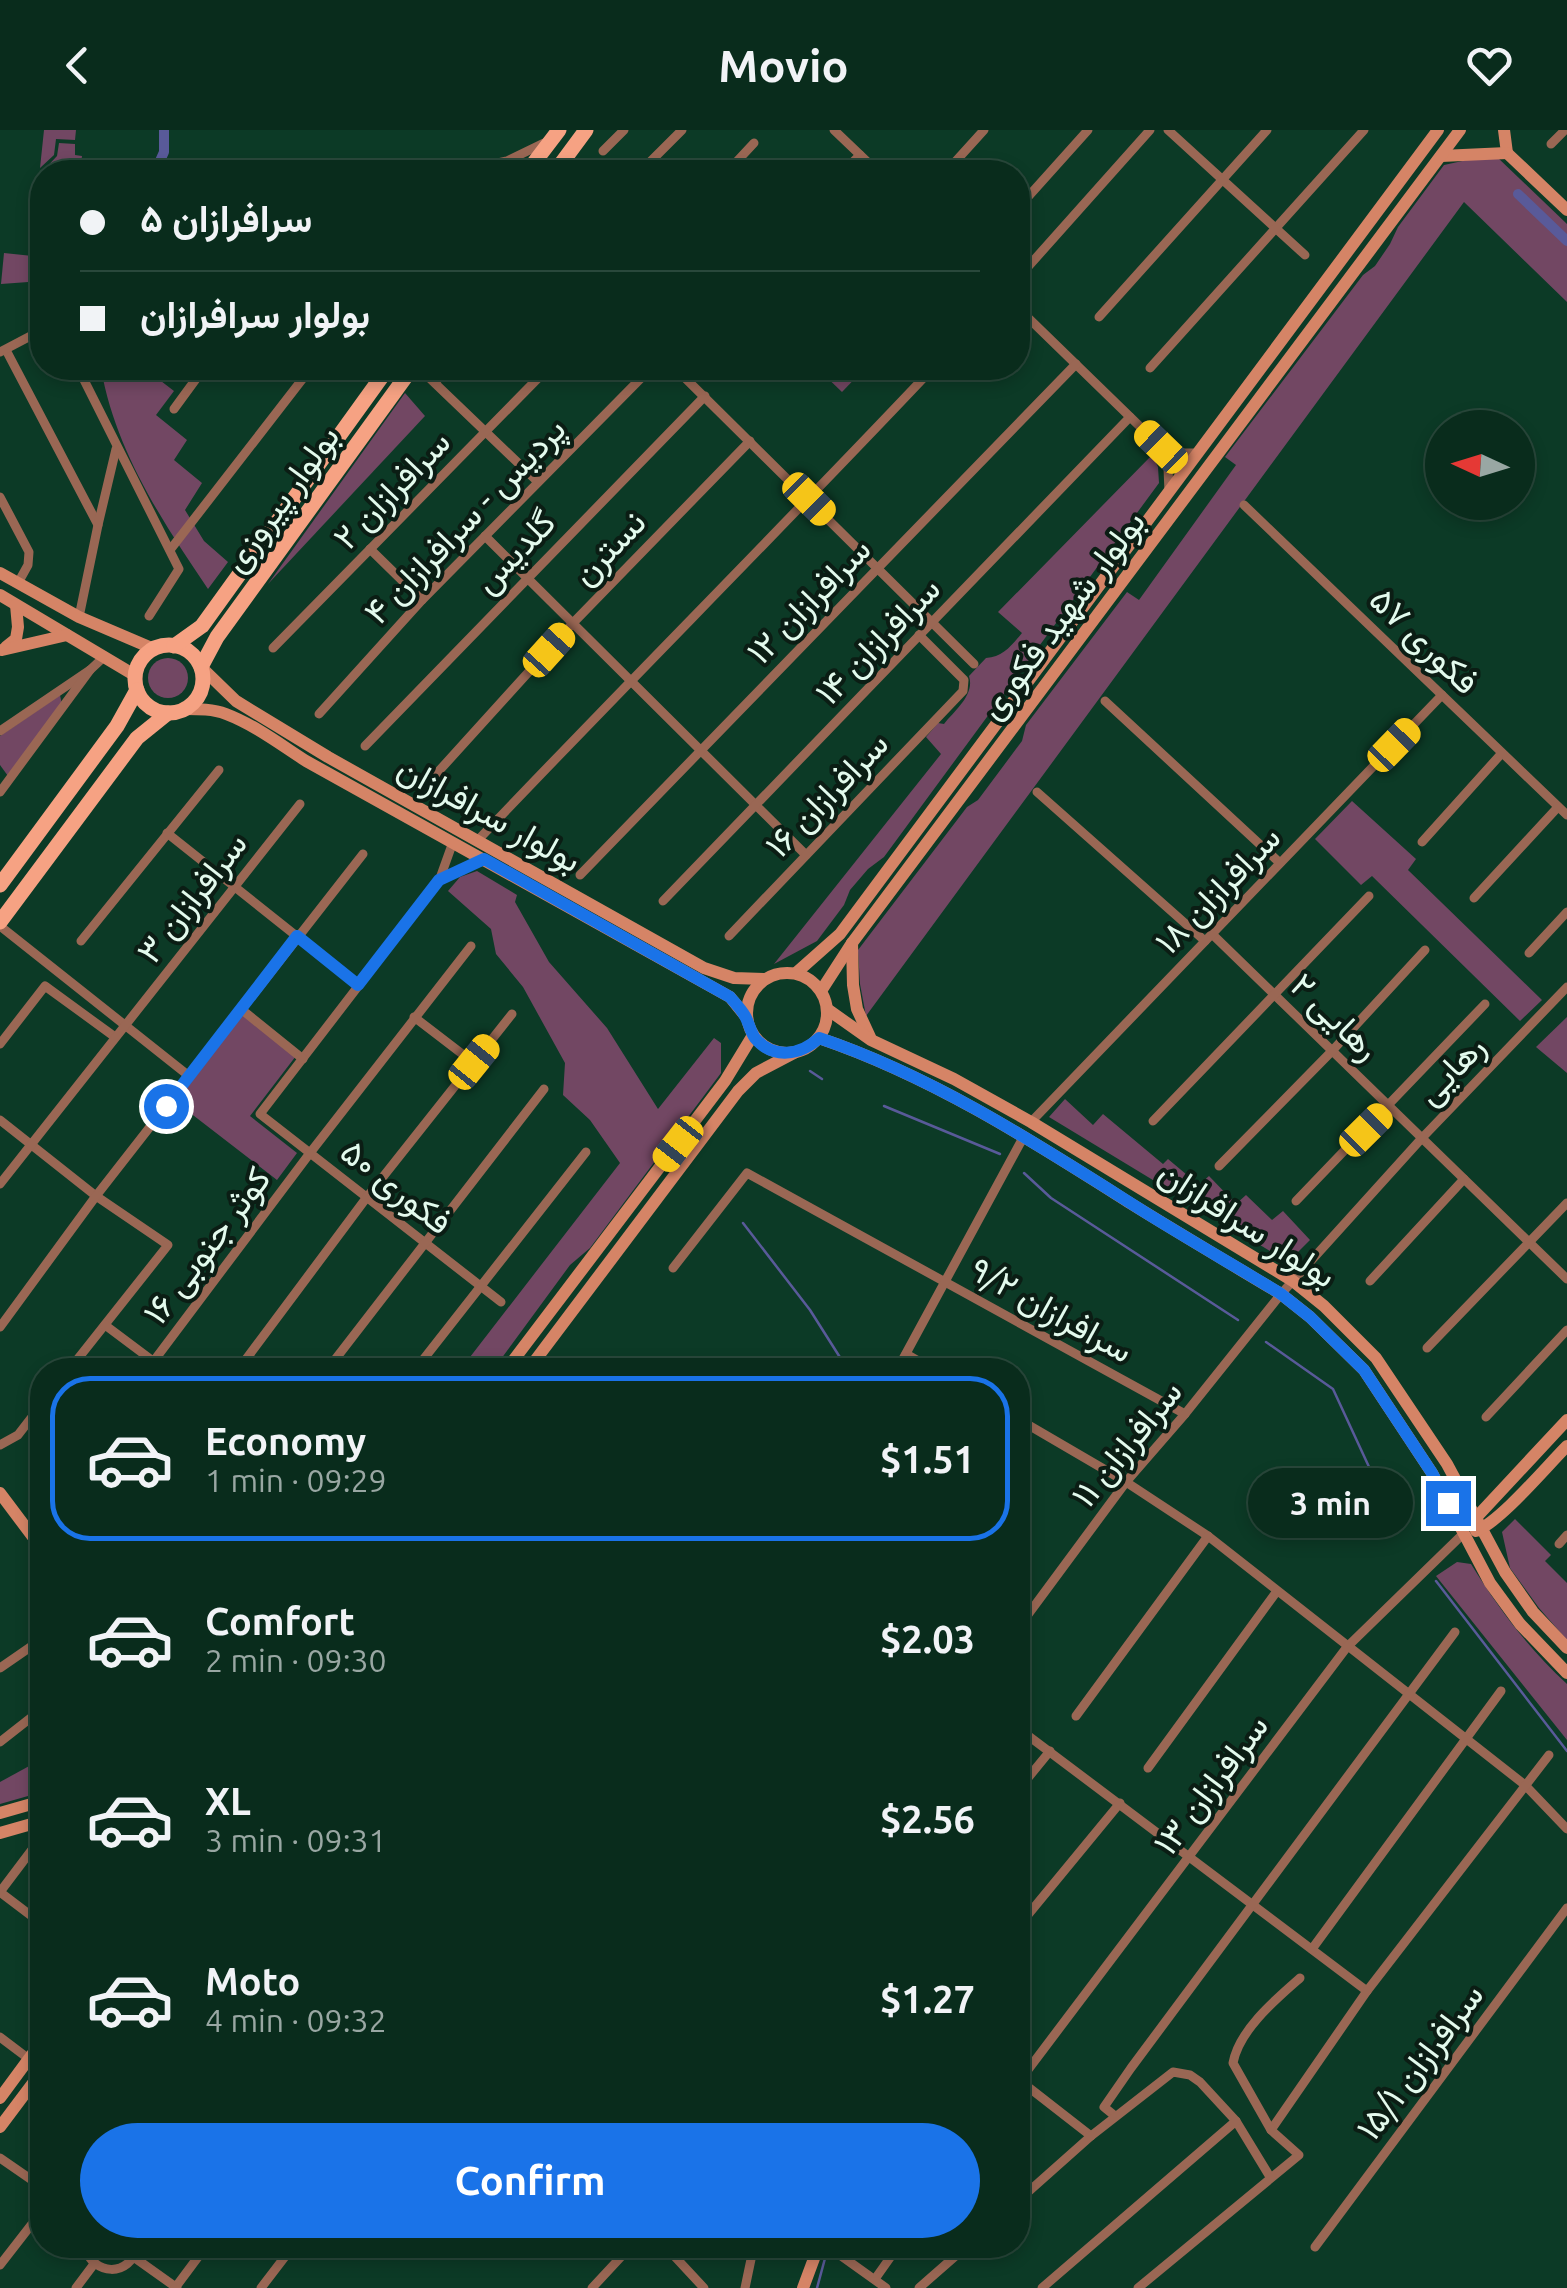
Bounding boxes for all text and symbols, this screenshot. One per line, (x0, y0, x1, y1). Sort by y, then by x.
icon: back (50, 38, 105, 93)
icon: heart (1462, 38, 1517, 93)
text: Movio (718, 40, 849, 91)
text: سرافرازان ۵ (140, 197, 312, 239)
text: بولوار سرافرازان (140, 293, 370, 335)
street label: پردیس - سرافرازان ۴ (355, 408, 576, 635)
north arrow (1425, 410, 1535, 520)
map controls (1425, 410, 1535, 520)
car (1129, 415, 1193, 479)
street label: بولوار پیروزی (214, 417, 350, 582)
street label: سرافرازان ۲ (325, 421, 460, 559)
car (777, 467, 841, 531)
street label: گلدیس (465, 501, 564, 602)
street label: نسترن (563, 501, 655, 595)
street label: بولوار شهید فکوری (970, 502, 1155, 728)
street label: سرافرازان ۱۲ (738, 529, 880, 673)
street label: سرافرازان ۱۴ (806, 568, 950, 714)
street label: فکوری ۵۷ (1360, 579, 1488, 704)
car (518, 618, 580, 682)
car (1362, 713, 1426, 777)
street label: سرافرازان ۱۶ (757, 723, 898, 867)
street label: بولوار سرافرازان (390, 746, 589, 882)
street label: سرافرازان ۱۸ (1146, 817, 1290, 963)
street label: سرافرازان ۳ (128, 824, 257, 972)
street label: رهایی ۲ (1281, 964, 1389, 1070)
street label: رهایی (1407, 1026, 1495, 1114)
car (443, 1029, 505, 1095)
route start (144, 1084, 189, 1129)
car (1334, 1098, 1398, 1162)
car (648, 1111, 708, 1177)
street label: فکوری ۵۰ (332, 1130, 460, 1244)
street label: بولوار سرافرازان (1150, 1151, 1344, 1298)
street label: کوثر جنوبی ۱۶ (134, 1159, 280, 1333)
street label: سرافرازان ۹/۲ (962, 1248, 1140, 1373)
street label: سرافرازان ۱۱ (1063, 1371, 1192, 1516)
icon: car (85, 1414, 175, 1504)
text: Economy (205, 1420, 366, 1462)
text: $1.51 (880, 1438, 975, 1480)
text: 1 min · 09:29 (205, 1462, 387, 1498)
callout: 3 min (1248, 1468, 1413, 1538)
route end (1426, 1481, 1471, 1526)
text: 3 min (1290, 1485, 1371, 1521)
icon: car (85, 1594, 175, 1684)
text: Comfort (205, 1600, 355, 1642)
text: $2.03 (880, 1618, 975, 1660)
text: 2 min · 09:30 (205, 1642, 387, 1678)
street label: سرافرازان ۱۳ (1144, 1706, 1278, 1864)
icon: car (85, 1774, 175, 1864)
text: XL (205, 1780, 251, 1822)
text: $2.56 (880, 1798, 975, 1840)
text: 3 min · 09:31 (205, 1822, 387, 1858)
icon: car (85, 1954, 175, 2044)
text: Moto (205, 1960, 300, 2002)
street label: سرافرازان ۱۵/۱ (1347, 1975, 1493, 2149)
text: $1.27 (880, 1978, 975, 2020)
text: 4 min · 09:32 (205, 2002, 387, 2038)
button: Confirm (80, 2123, 980, 2238)

